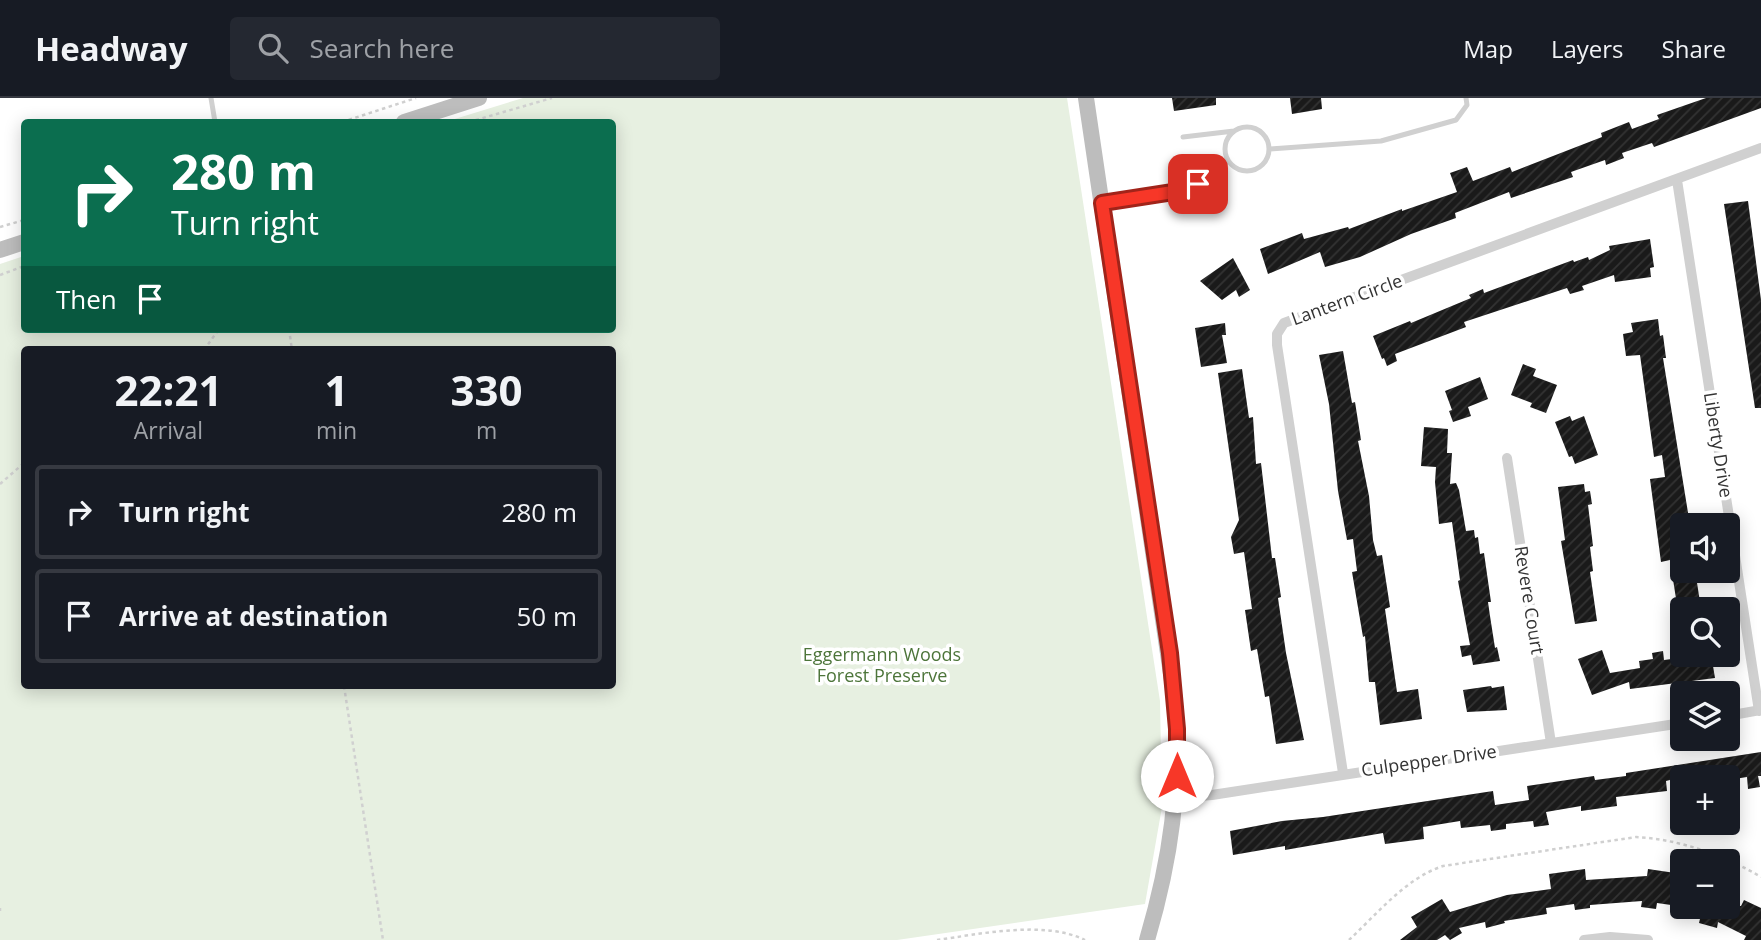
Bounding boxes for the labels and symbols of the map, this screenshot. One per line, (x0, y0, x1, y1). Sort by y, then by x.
pin (1168, 154, 1228, 214)
street label: Lantern Circle (1288, 268, 1406, 330)
street label: Liberty Drive (1699, 390, 1739, 499)
street label: Revere Court (1510, 544, 1550, 656)
park label: Eggermann Woods Forest Preserve (803, 642, 961, 687)
position arrow (1140, 739, 1214, 813)
street label: Culpepper Drive (1360, 739, 1498, 781)

